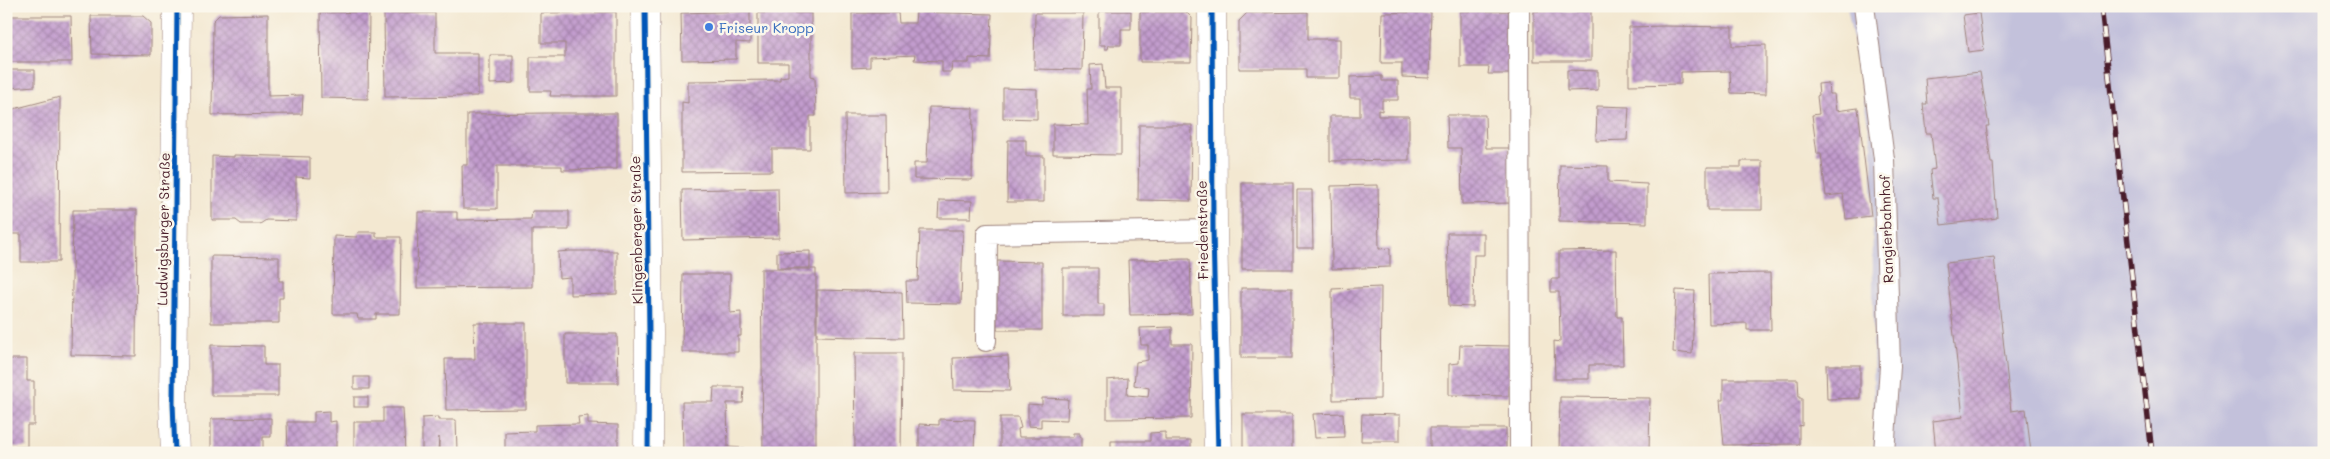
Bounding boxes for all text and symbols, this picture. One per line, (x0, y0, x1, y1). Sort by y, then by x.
place label: Friseur Kropp (719, 18, 814, 37)
marker: Friseur Kropp (703, 21, 715, 33)
street label: Ludwigsburger Straße (152, 152, 174, 306)
street label: Klingenberger Straße (625, 155, 647, 305)
street label: Rangierbahnhof (1875, 174, 1897, 284)
street label: Friedenstraße (1192, 180, 1212, 280)

